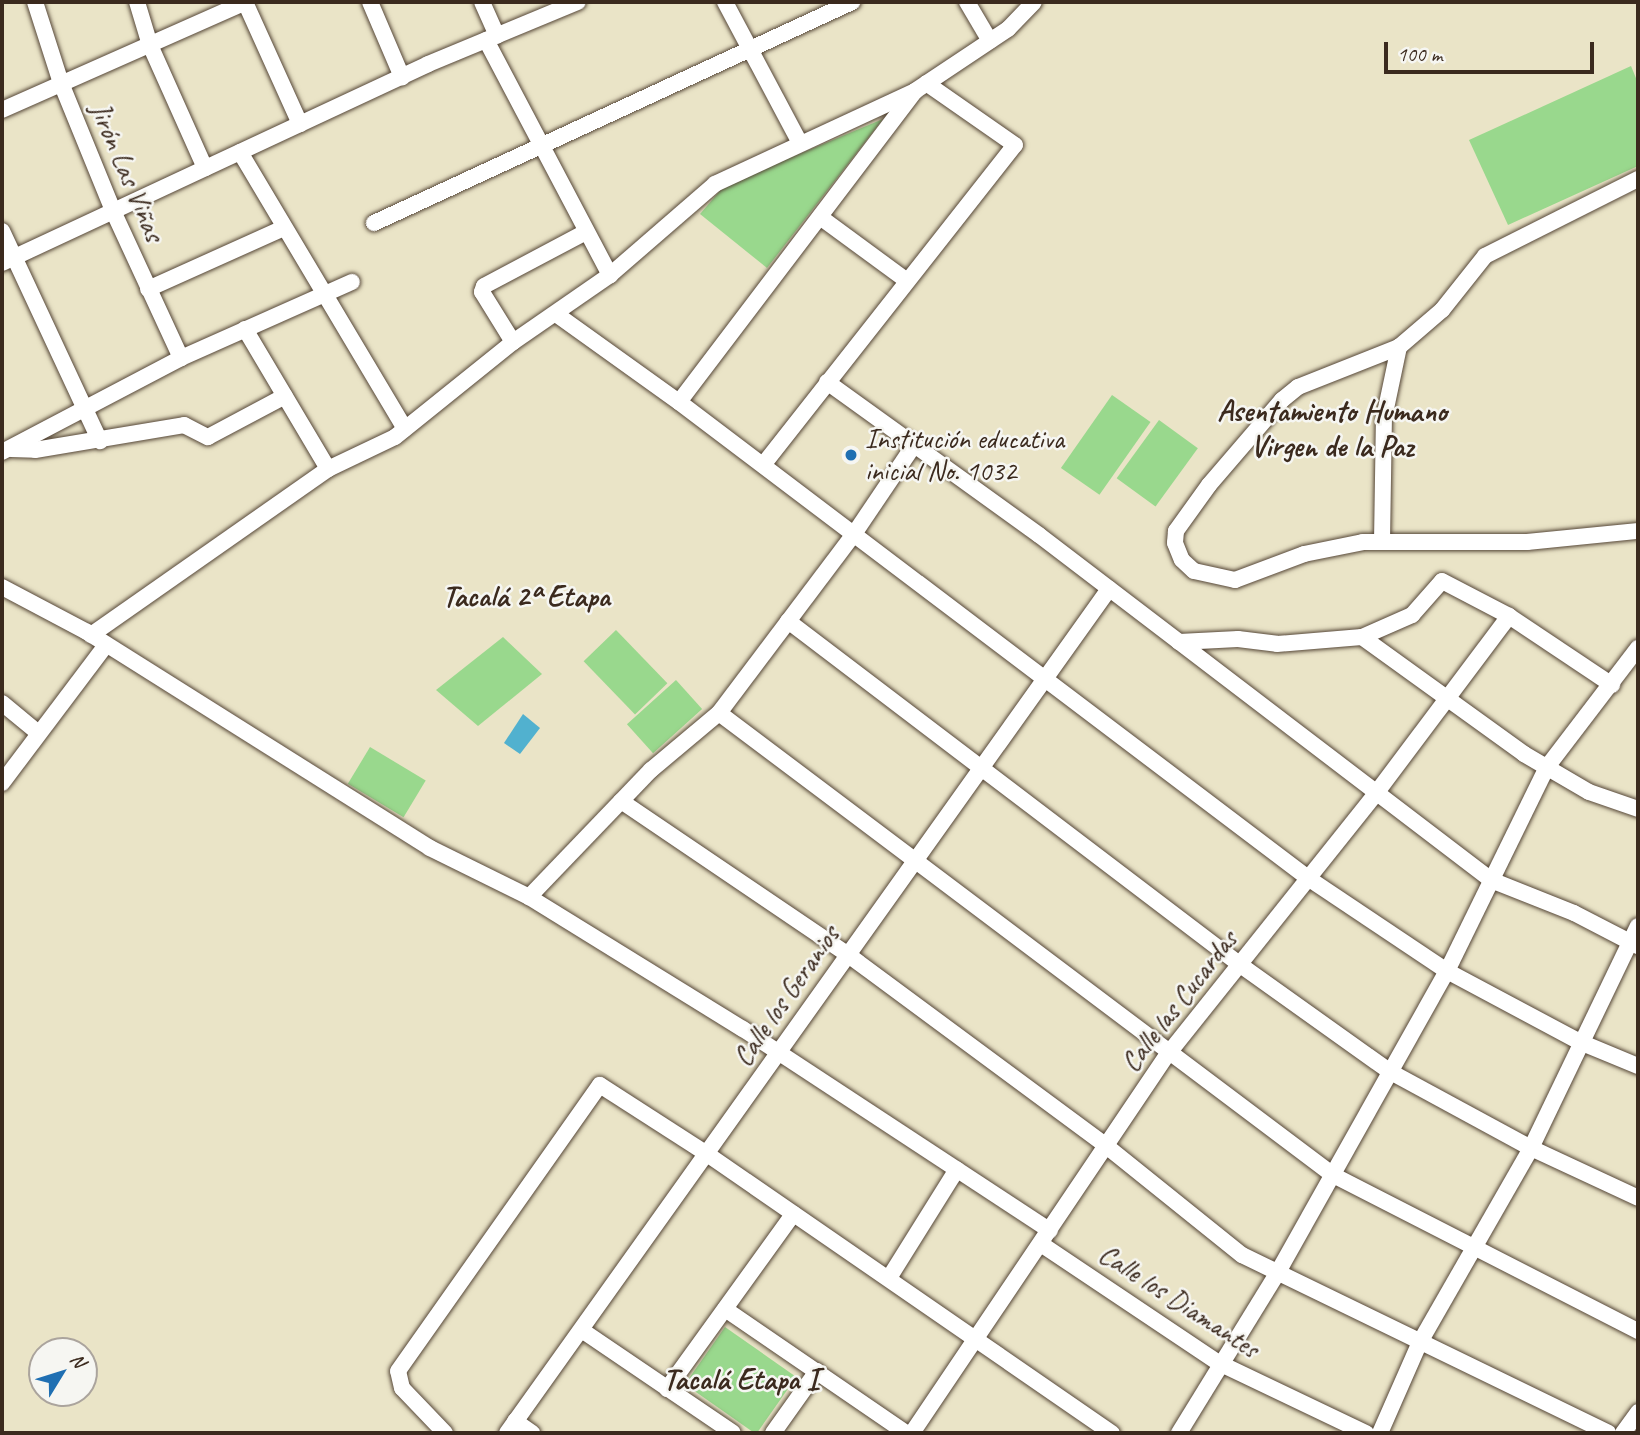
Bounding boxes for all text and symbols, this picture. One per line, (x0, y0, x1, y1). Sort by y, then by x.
scale bar (1388, 28, 1598, 72)
text: 100 m (1397, 41, 1442, 67)
street label: Jirón Las Viñas (83, 98, 171, 246)
district label: Asentamiento Humano Virgen de la Paz (1218, 393, 1446, 463)
place label: Institución educativa inicial No. 1032 (865, 422, 1064, 488)
marker: Institución educativa inicial No. 1032 (843, 447, 859, 463)
district label: Tacalá 2ª Etapa (442, 578, 610, 614)
street label: Calle los Geranios (725, 920, 847, 1072)
street label: Calle las Cucardas (1113, 923, 1245, 1079)
street label: Calle los Diamantes (1093, 1237, 1265, 1365)
north arrow (28, 1337, 98, 1407)
text: N (65, 1348, 91, 1372)
district label: Tacalá Etapa I (663, 1361, 819, 1397)

